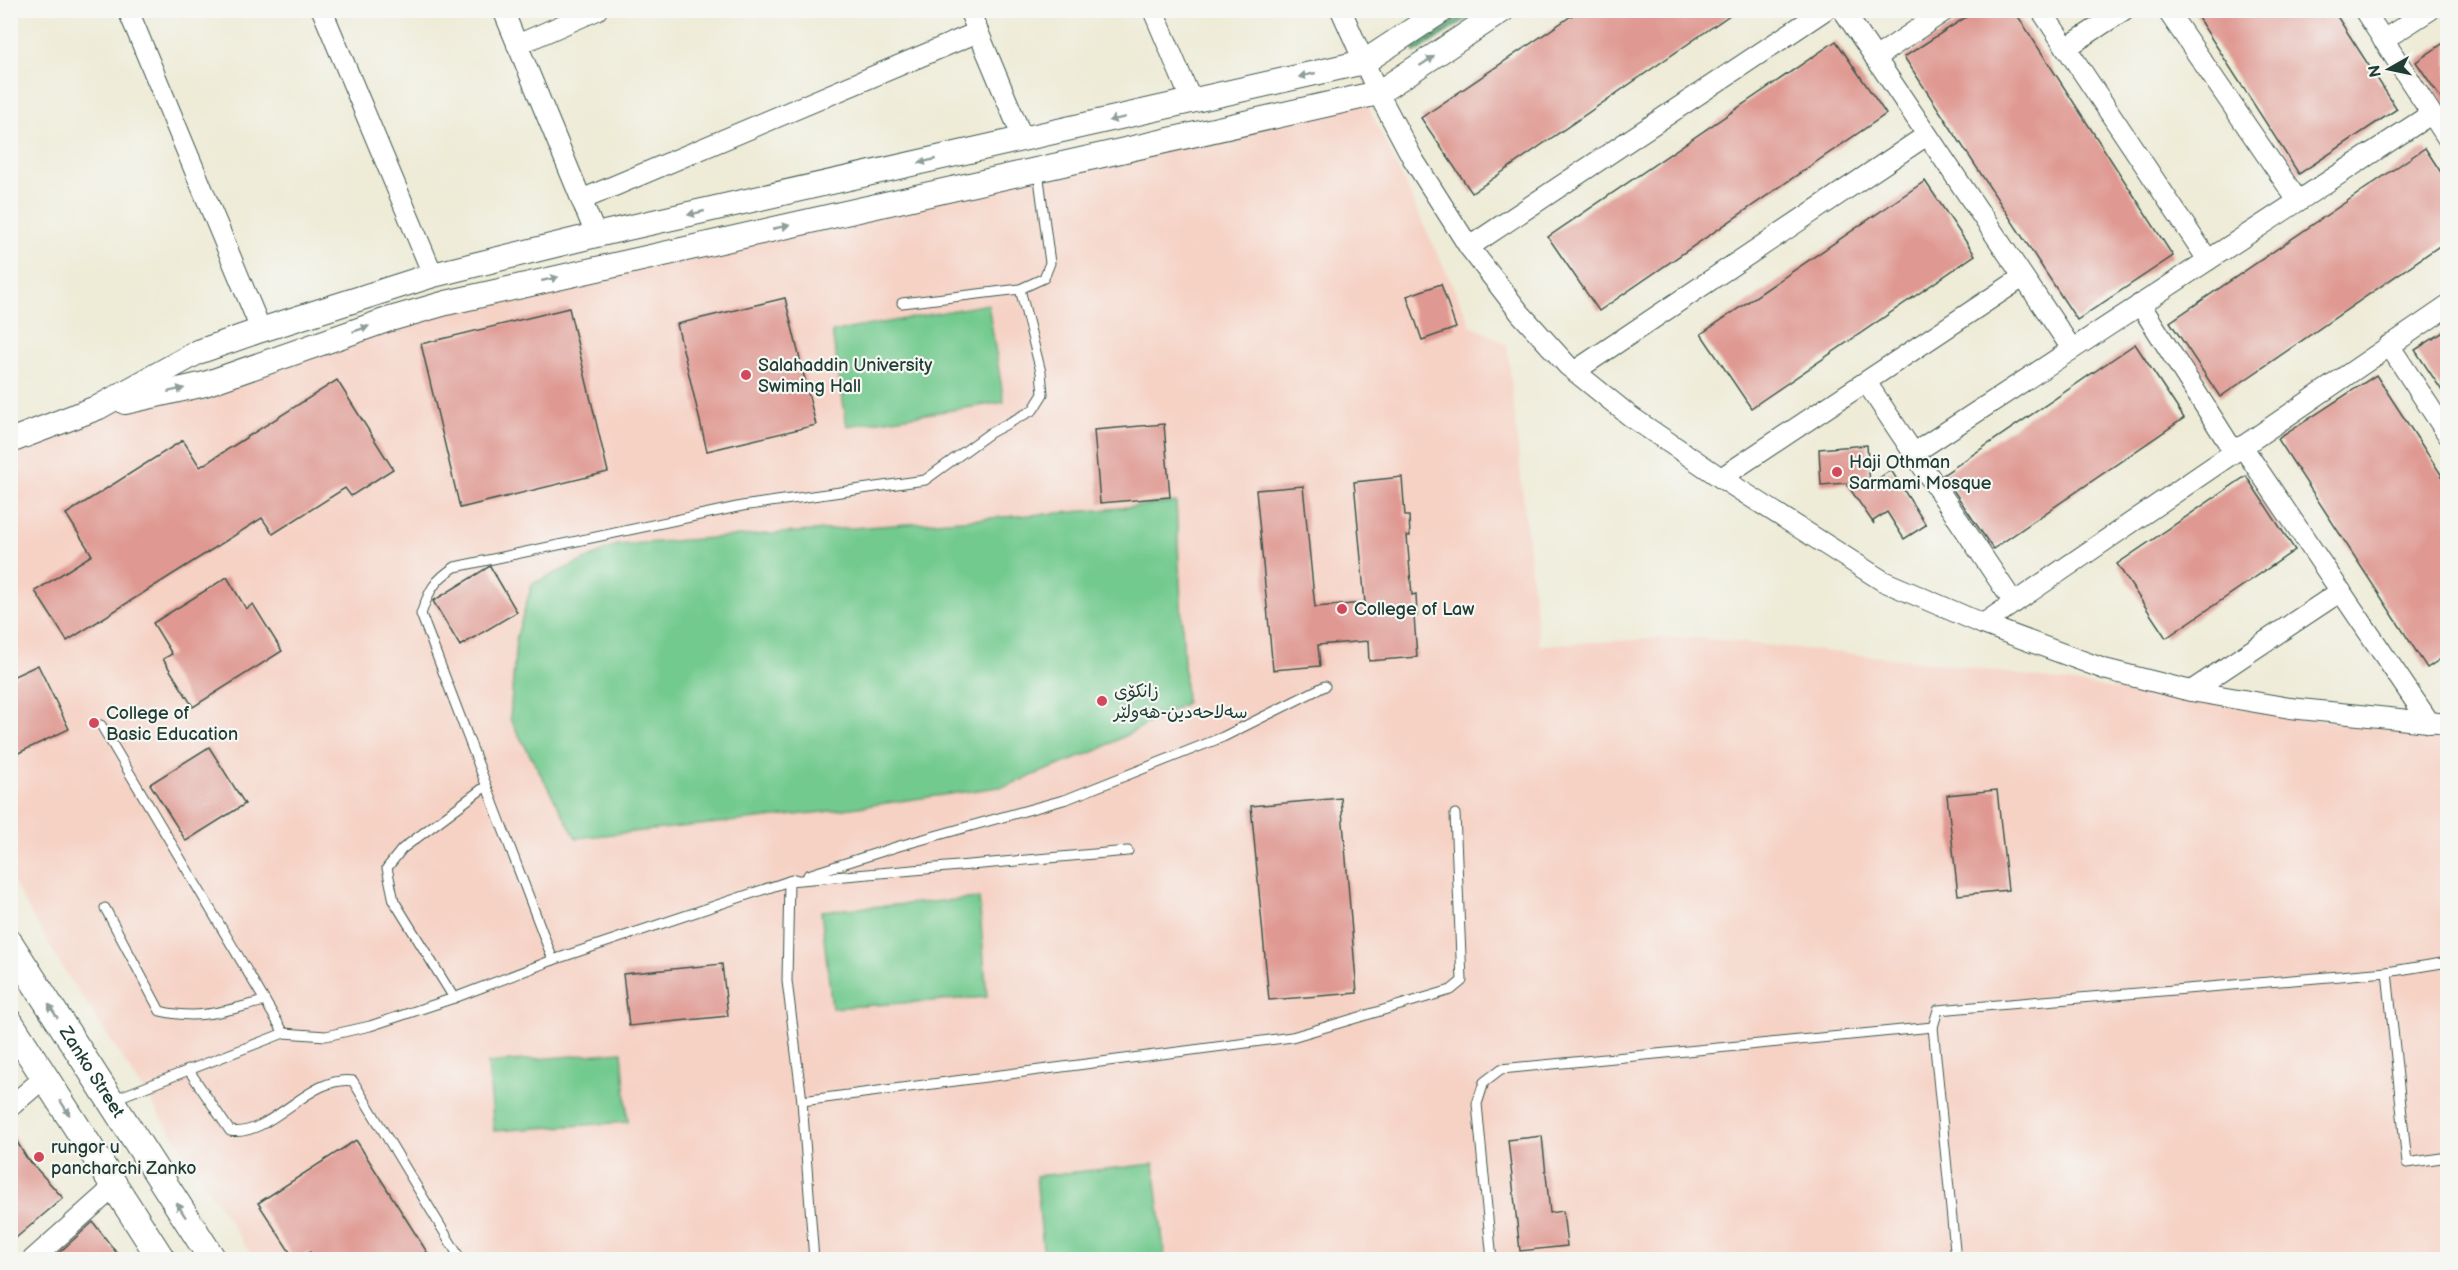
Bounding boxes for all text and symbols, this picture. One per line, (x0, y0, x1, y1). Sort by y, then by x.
north arrow (2359, 39, 2419, 99)
one-way arrow (1419, 55, 1435, 66)
text: N (2365, 64, 2386, 79)
one-way arrow (1298, 71, 1317, 81)
one-way arrow (1108, 114, 1127, 124)
one-way arrow (918, 156, 936, 166)
one-way arrow (686, 209, 705, 218)
one-way arrow (772, 222, 791, 231)
one-way arrow (540, 273, 559, 283)
one-way arrow (353, 324, 371, 334)
place label: Salahaddin University Swiming Hall (758, 355, 933, 397)
marker: Salahaddin University Swiming Hall (739, 368, 753, 382)
one-way arrow (167, 385, 186, 395)
place label: Haji Othman Sarmami Mosque (1849, 452, 1992, 494)
marker: Haji Othman Sarmami Mosque (1830, 465, 1844, 479)
place label: College of Law (1354, 599, 1474, 620)
marker: College of Law (1335, 602, 1349, 616)
place label: زانکۆی سەلاحەدین-هەولێر (1112, 681, 1248, 723)
marker: زانکۆی سەلاحەدین-هەولێر (1095, 694, 1109, 708)
place label: College of Basic Education (106, 703, 238, 745)
marker: College of Basic Education (87, 716, 101, 730)
one-way arrow (48, 1003, 59, 1019)
street label: Zanko Street (55, 1022, 129, 1122)
one-way arrow (59, 1100, 70, 1116)
place label: rungor u pancharchi Zanko (51, 1137, 196, 1179)
marker: rungor u pancharchi Zanko (32, 1150, 46, 1164)
one-way arrow (176, 1202, 187, 1218)

